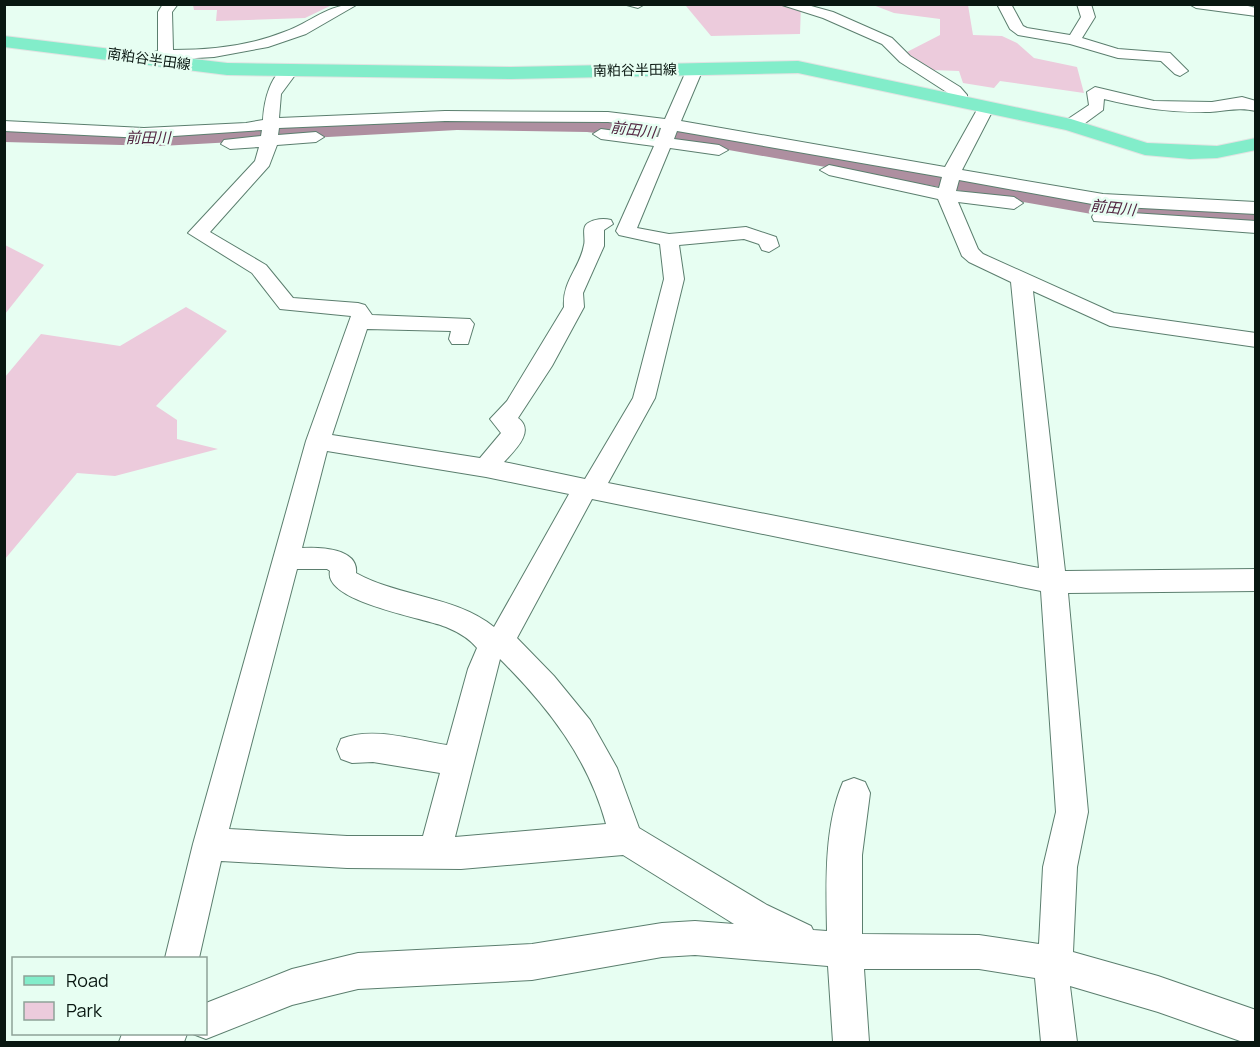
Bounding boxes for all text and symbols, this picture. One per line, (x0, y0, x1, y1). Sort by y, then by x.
street label: 南粕谷半田線 (106, 43, 192, 74)
street label: 南粕谷半田線 (593, 59, 677, 80)
water label: 前田川 (609, 116, 659, 143)
water label: 前田川 (125, 127, 172, 148)
water label: 前田川 (1090, 195, 1139, 221)
legend (12, 957, 207, 1035)
text: Road (66, 968, 109, 992)
text: Park (66, 998, 103, 1022)

